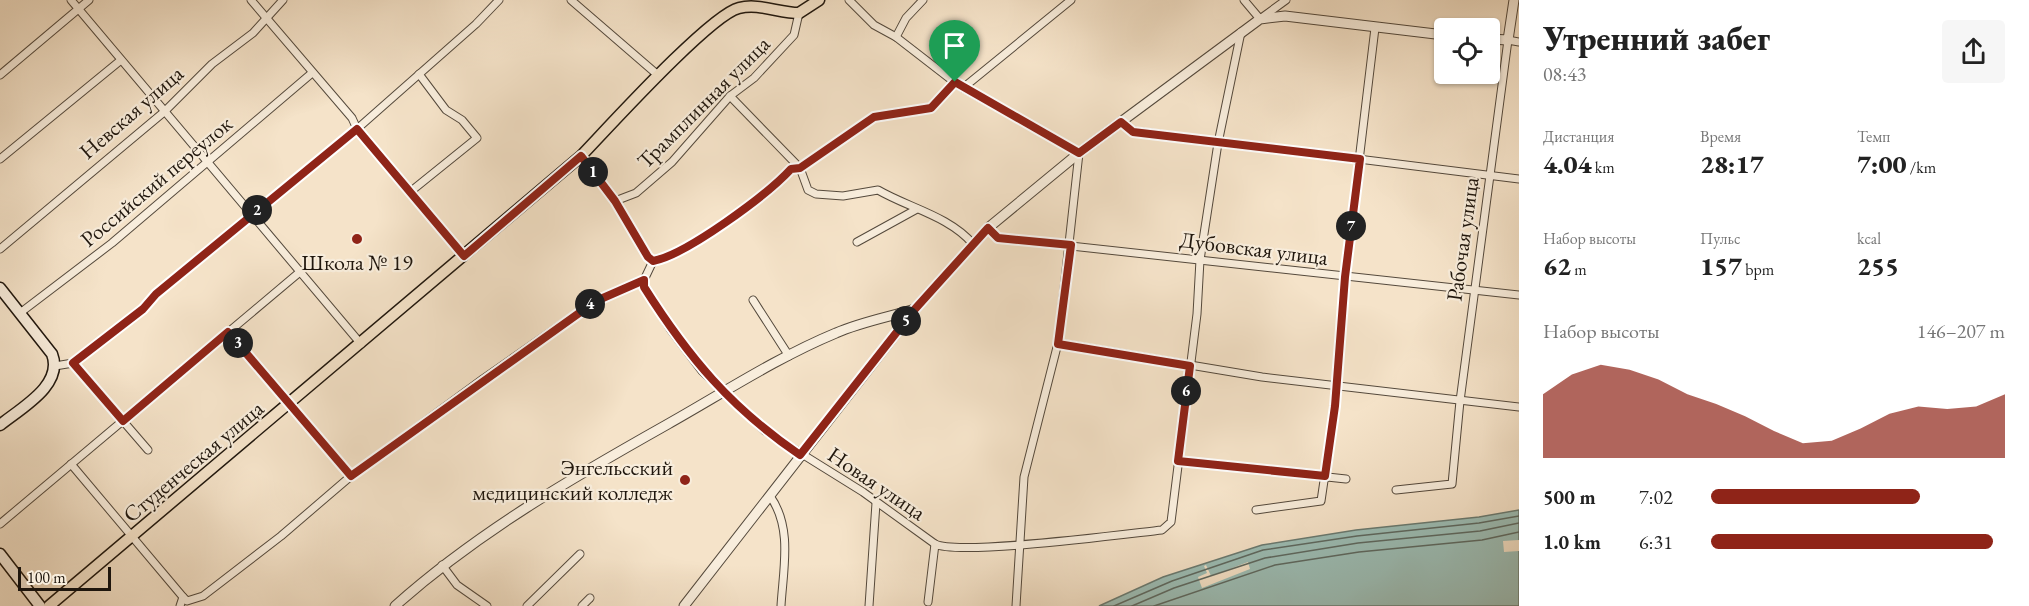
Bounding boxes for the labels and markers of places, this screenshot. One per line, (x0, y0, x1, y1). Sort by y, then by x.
pin (929, 20, 980, 82)
pin: 1 (578, 157, 608, 187)
pin: 2 (242, 195, 272, 225)
pin: 7 (1336, 211, 1366, 241)
marker: Школа № 19 (350, 232, 364, 246)
place label: Школа № 19 (301, 248, 413, 277)
pin: 4 (575, 289, 605, 319)
pin: 5 (891, 306, 921, 336)
pin: 3 (223, 328, 253, 358)
pin: 6 (1171, 376, 1201, 406)
place label: Энгельсский медицинский колледж (472, 453, 674, 507)
marker: Энгельсский медицинский колледж (678, 473, 692, 487)

